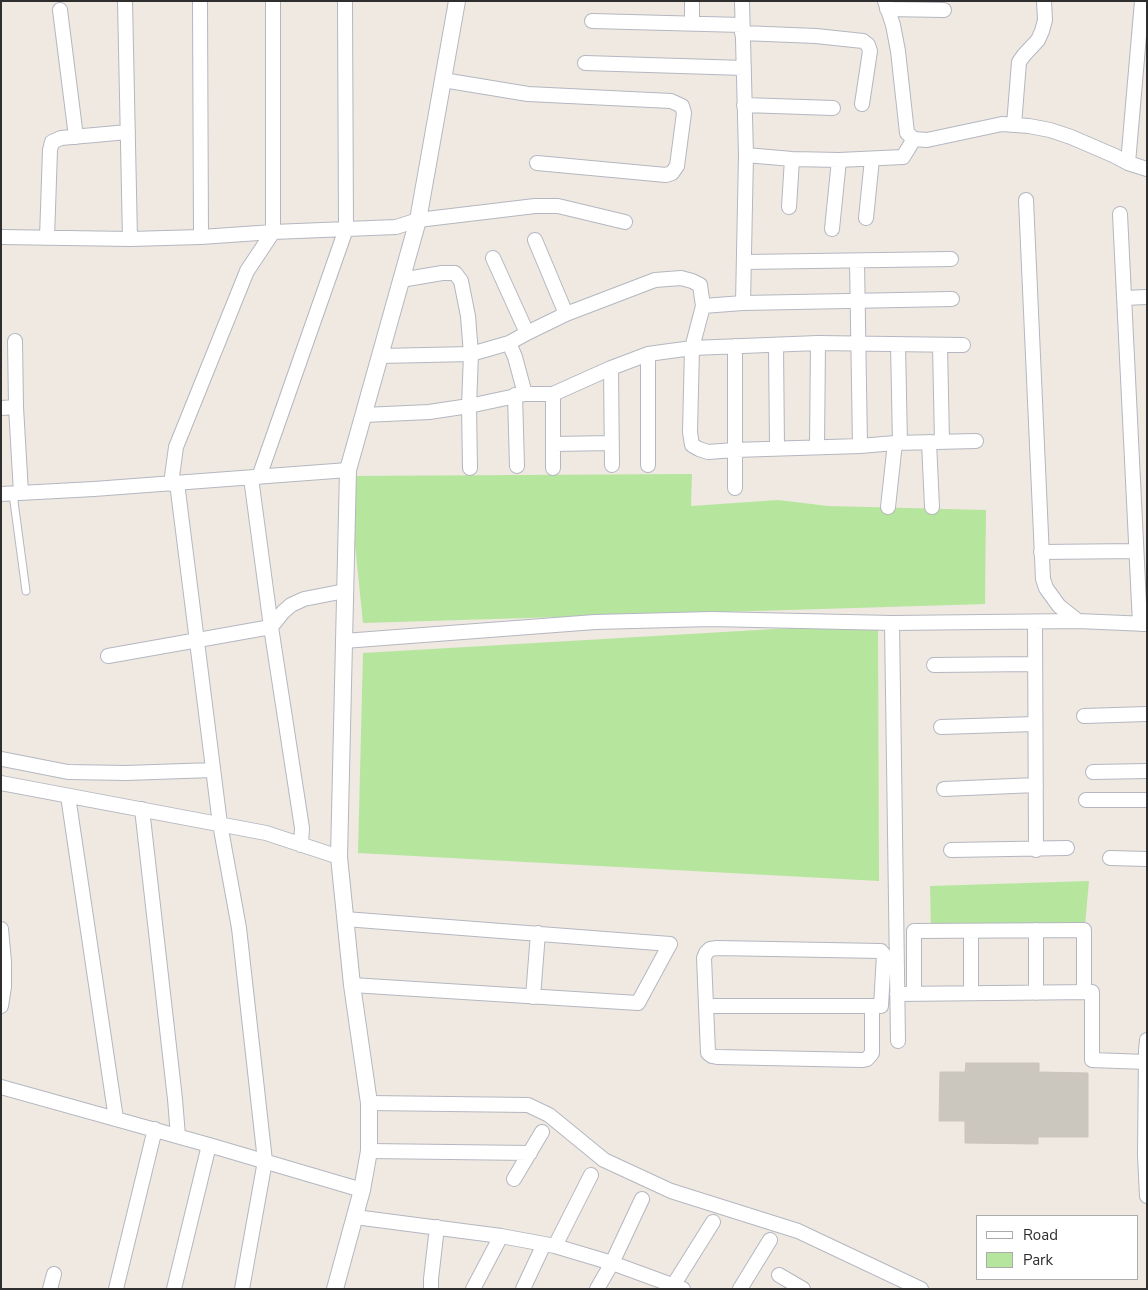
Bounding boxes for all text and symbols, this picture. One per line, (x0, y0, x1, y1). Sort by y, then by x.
legend (976, 1215, 1138, 1280)
text: Road (1023, 1225, 1058, 1245)
text: Park (1023, 1250, 1053, 1270)

